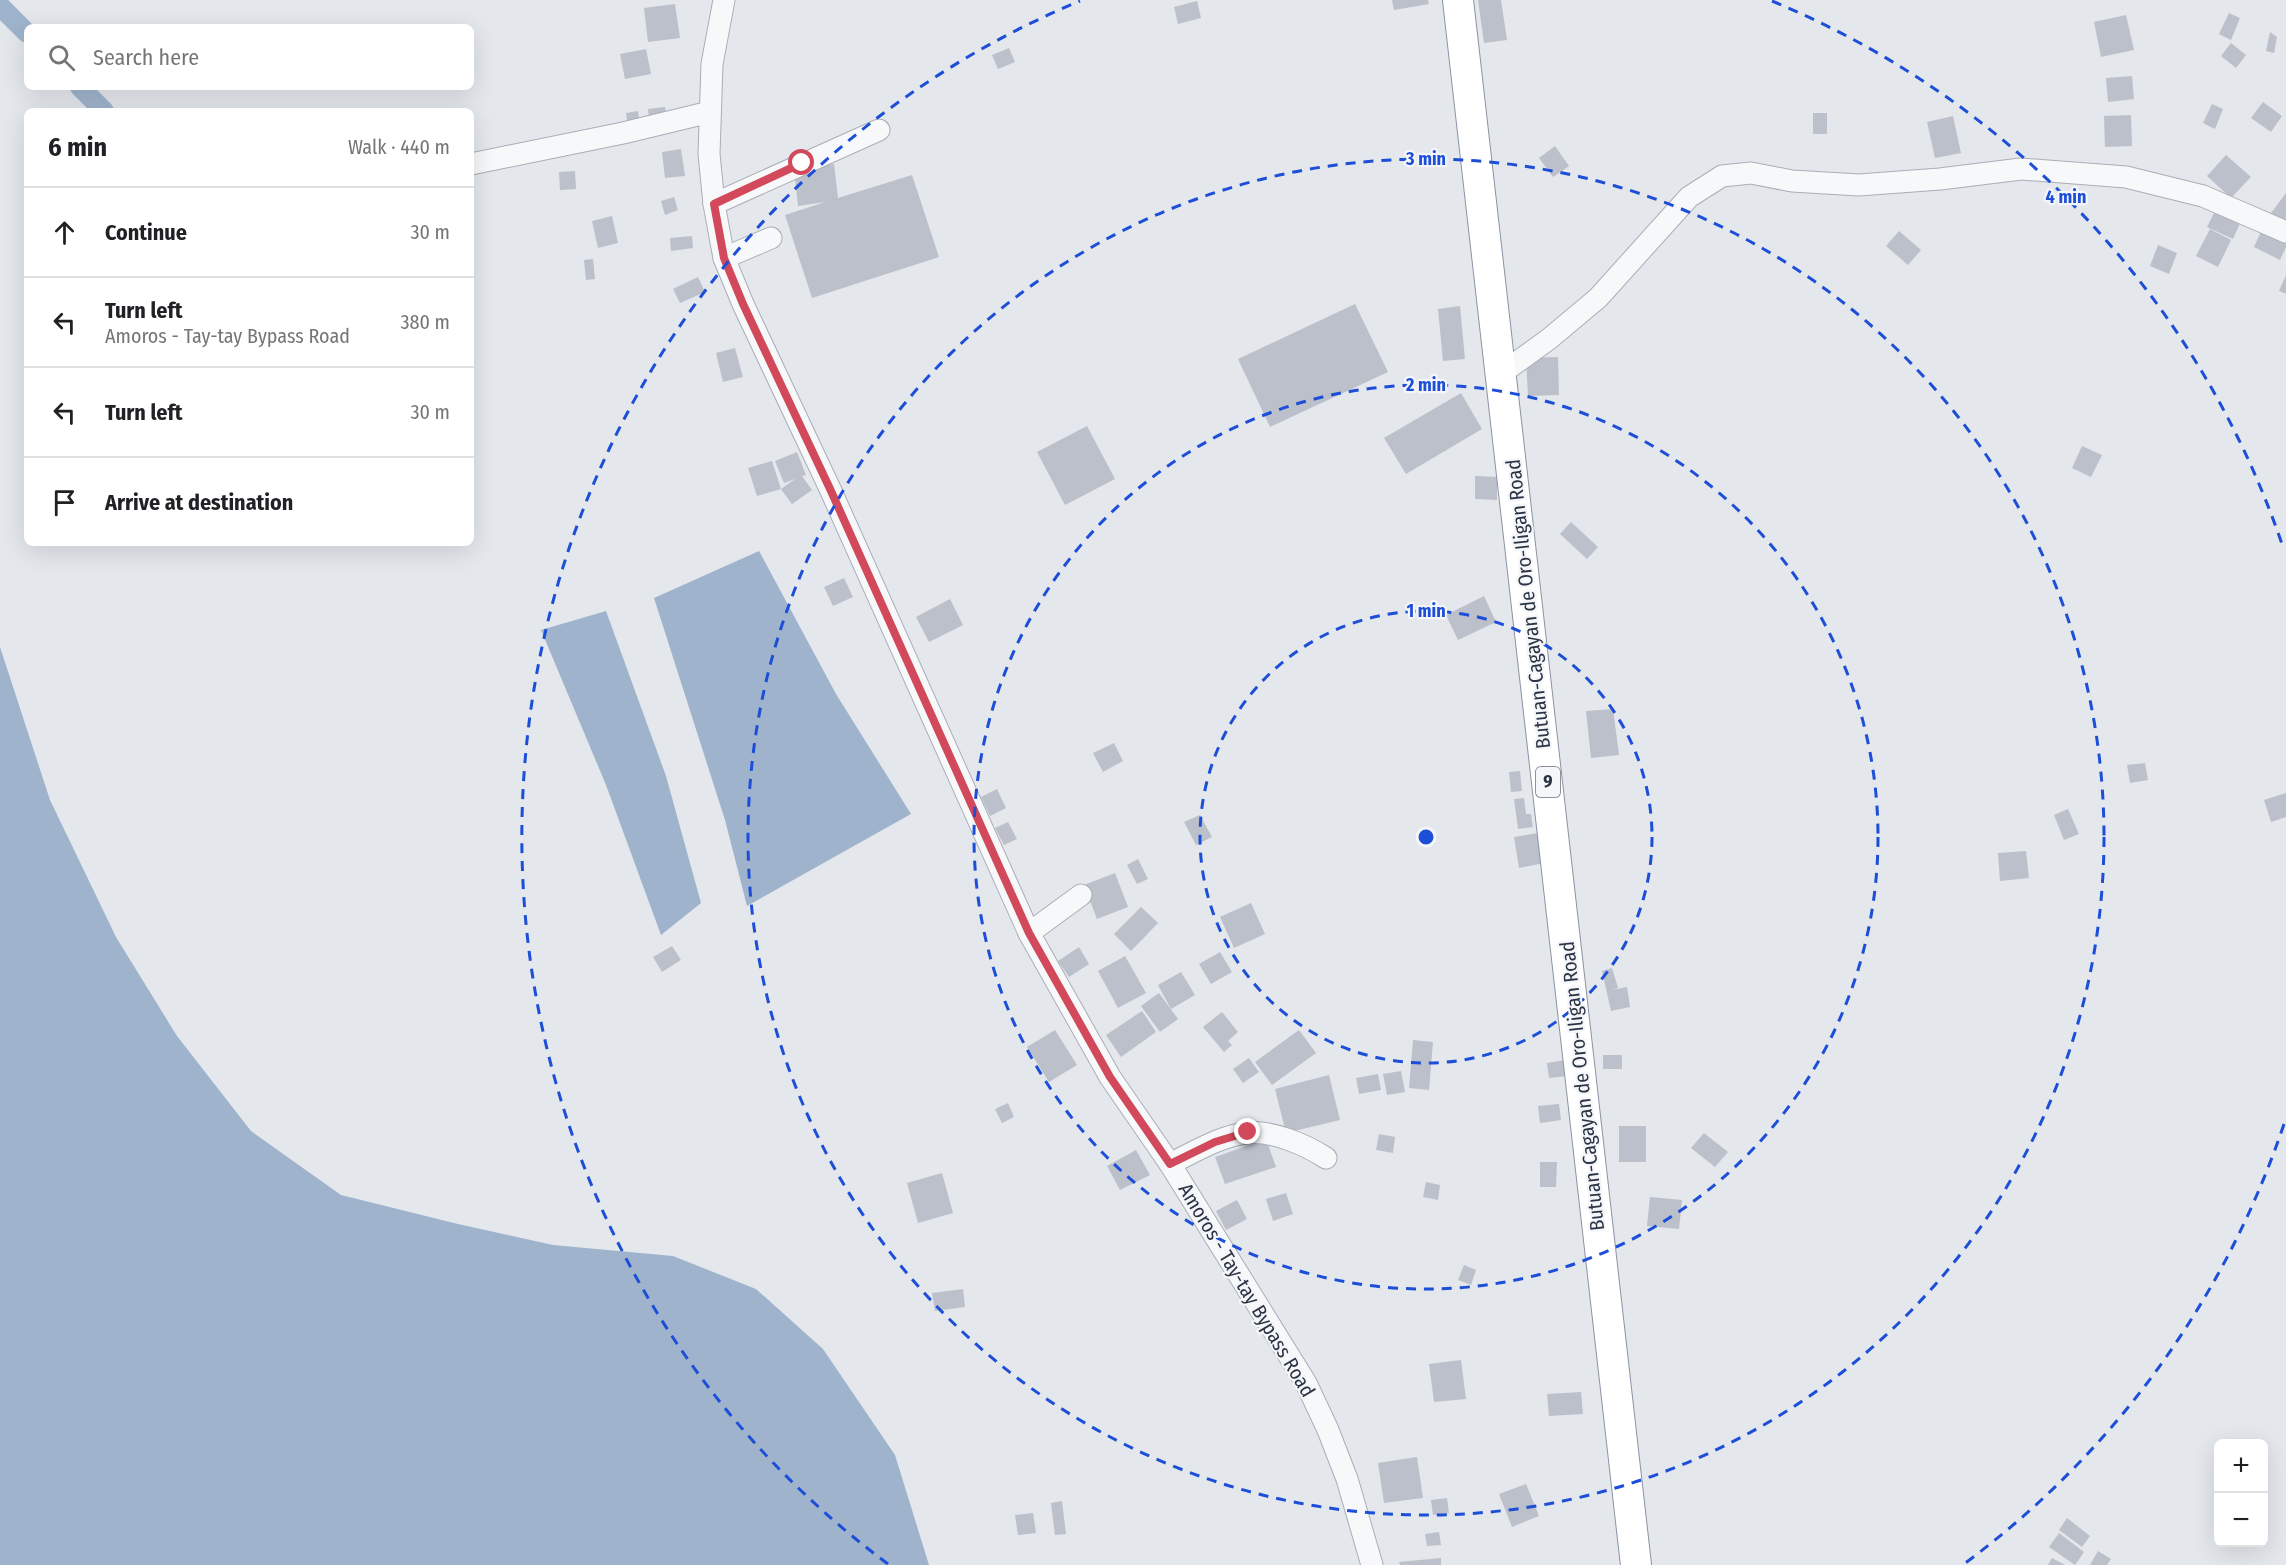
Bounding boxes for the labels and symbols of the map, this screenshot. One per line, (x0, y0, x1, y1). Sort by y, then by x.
text: 3 min (1405, 148, 1446, 170)
route start (788, 149, 814, 175)
text: 4 min (2046, 186, 2086, 208)
text: 2 min (1405, 374, 1446, 396)
street label: Butuan-Cagayan de Oro-Iligan Road (1501, 458, 1555, 750)
text: 1 min (1406, 600, 1446, 622)
road number: 9 (1536, 767, 1560, 797)
centre of rings (1416, 827, 1436, 847)
street label: Butuan-Cagayan de Oro-Iligan Road (1555, 940, 1609, 1232)
route end (1234, 1118, 1260, 1144)
street label: Amoros - Tay-tay Bypass Road (1174, 1179, 1320, 1401)

